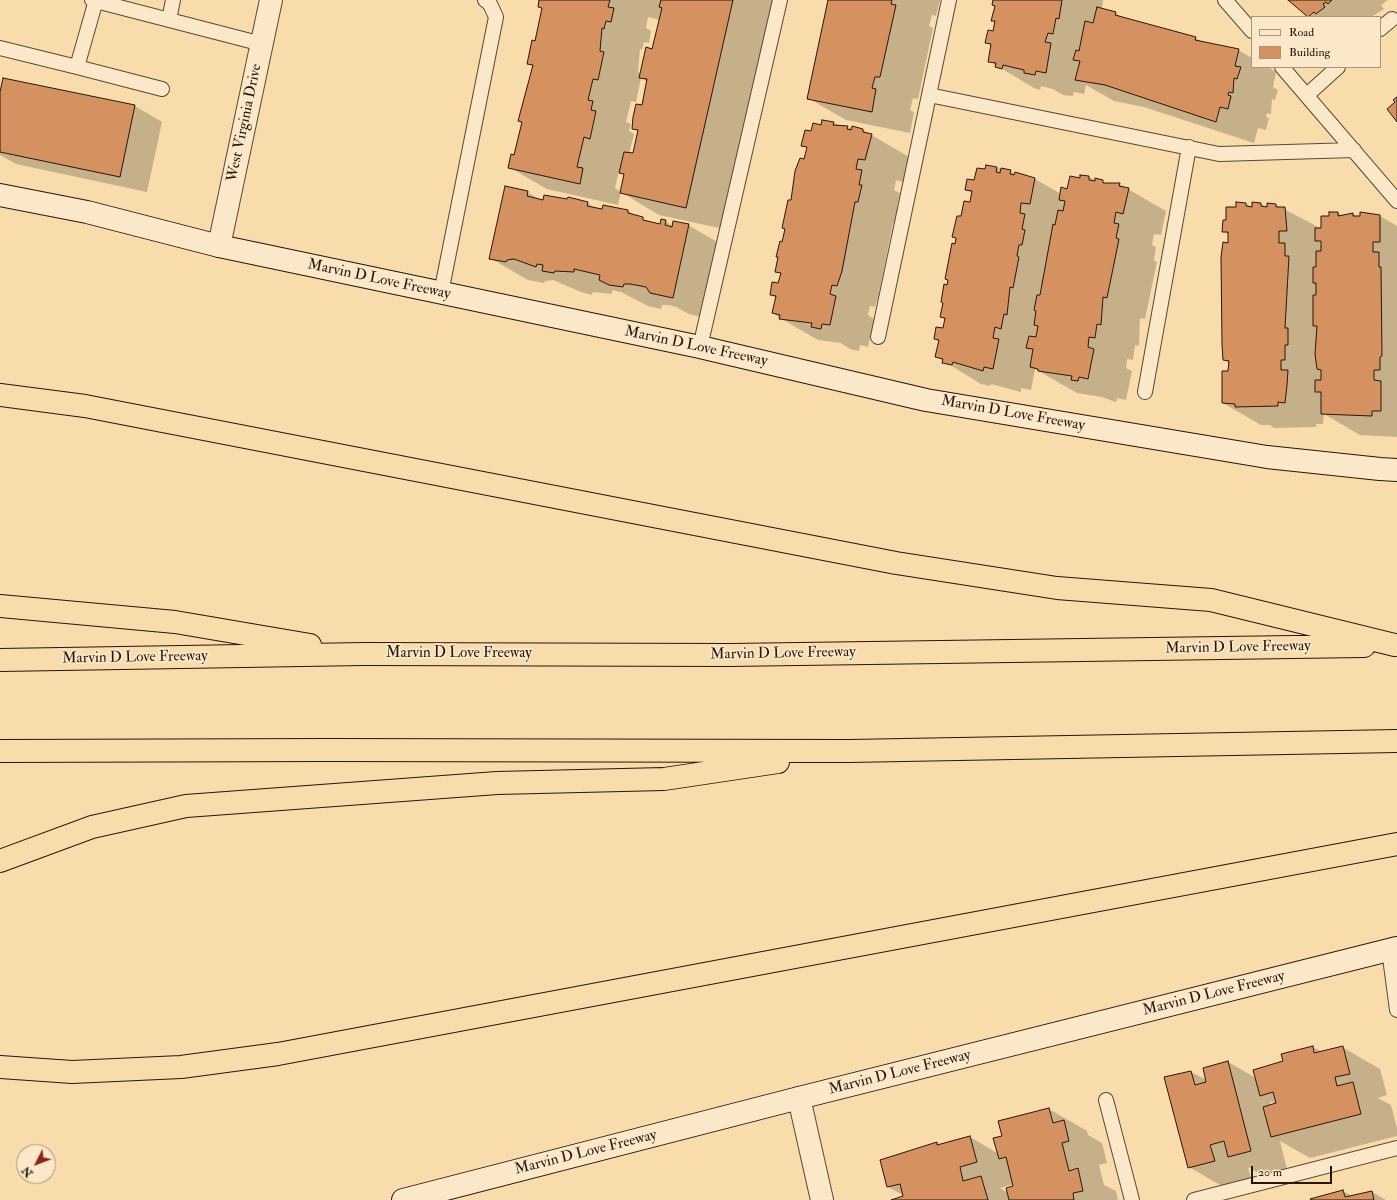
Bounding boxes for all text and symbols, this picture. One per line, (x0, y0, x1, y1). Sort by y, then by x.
legend (1251, 16, 1381, 68)
text: Road (1289, 25, 1314, 40)
text: Building (1289, 45, 1330, 60)
street label: West Virginia Drive (224, 62, 266, 184)
street label: Marvin D Love Freeway (306, 256, 452, 304)
street label: Marvin D Love Freeway (623, 323, 769, 371)
street label: Marvin D Love Freeway (940, 392, 1086, 436)
street label: Marvin D Love Freeway (1165, 638, 1311, 658)
street label: Marvin D Love Freeway (710, 644, 856, 664)
street label: Marvin D Love Freeway (386, 645, 532, 663)
street label: Marvin D Love Freeway (62, 648, 208, 668)
street label: Marvin D Love Freeway (1141, 968, 1287, 1020)
street label: Marvin D Love Freeway (827, 1047, 973, 1099)
street label: Marvin D Love Freeway (513, 1127, 659, 1179)
north arrow (16, 1144, 56, 1184)
scale bar (1253, 1158, 1334, 1184)
text: N (19, 1164, 36, 1180)
text: 20 m (1258, 1165, 1282, 1180)

